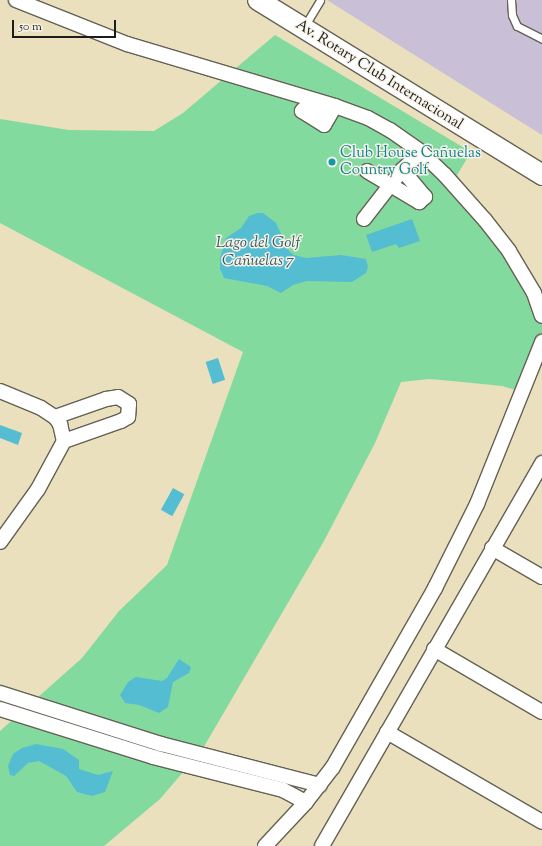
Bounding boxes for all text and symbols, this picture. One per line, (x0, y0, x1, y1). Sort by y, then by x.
scale bar (14, 12, 118, 38)
street label: Av. Rotary Club Internacional (292, 16, 466, 134)
text: 50 m (19, 18, 42, 36)
place label: Club House Cañuelas Country Golf (340, 144, 481, 179)
marker: Club House Cañuelas Country Golf (327, 157, 337, 167)
water label: Lago del Golf Cañuelas 7 (216, 234, 300, 272)

